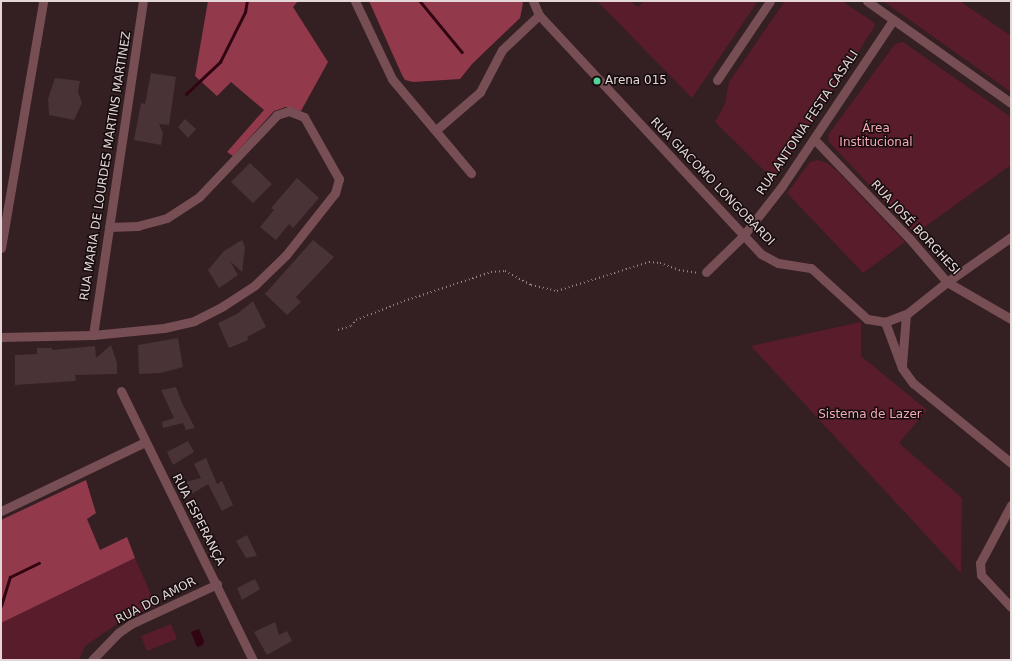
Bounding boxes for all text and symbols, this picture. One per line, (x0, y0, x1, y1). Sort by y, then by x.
street label: RUA MARIA DE LOURDES MARTINS MARTINEZ (78, 30, 134, 302)
street label: RUA ANTONIA FESTA CASALI (754, 48, 862, 198)
place label: Arena 015 (605, 74, 667, 88)
marker: Arena 015 (592, 76, 602, 86)
street label: RUA GIACOMO LONGOBARDI (647, 115, 777, 249)
park label: Área Institucional (839, 122, 913, 150)
street label: RUA JOSÉ BORGHESI (867, 178, 963, 278)
park label: Sistema de Lazer (818, 408, 922, 422)
street label: RUA ESPERANÇA (169, 472, 227, 568)
street label: RUA DO AMOR (114, 575, 198, 627)

